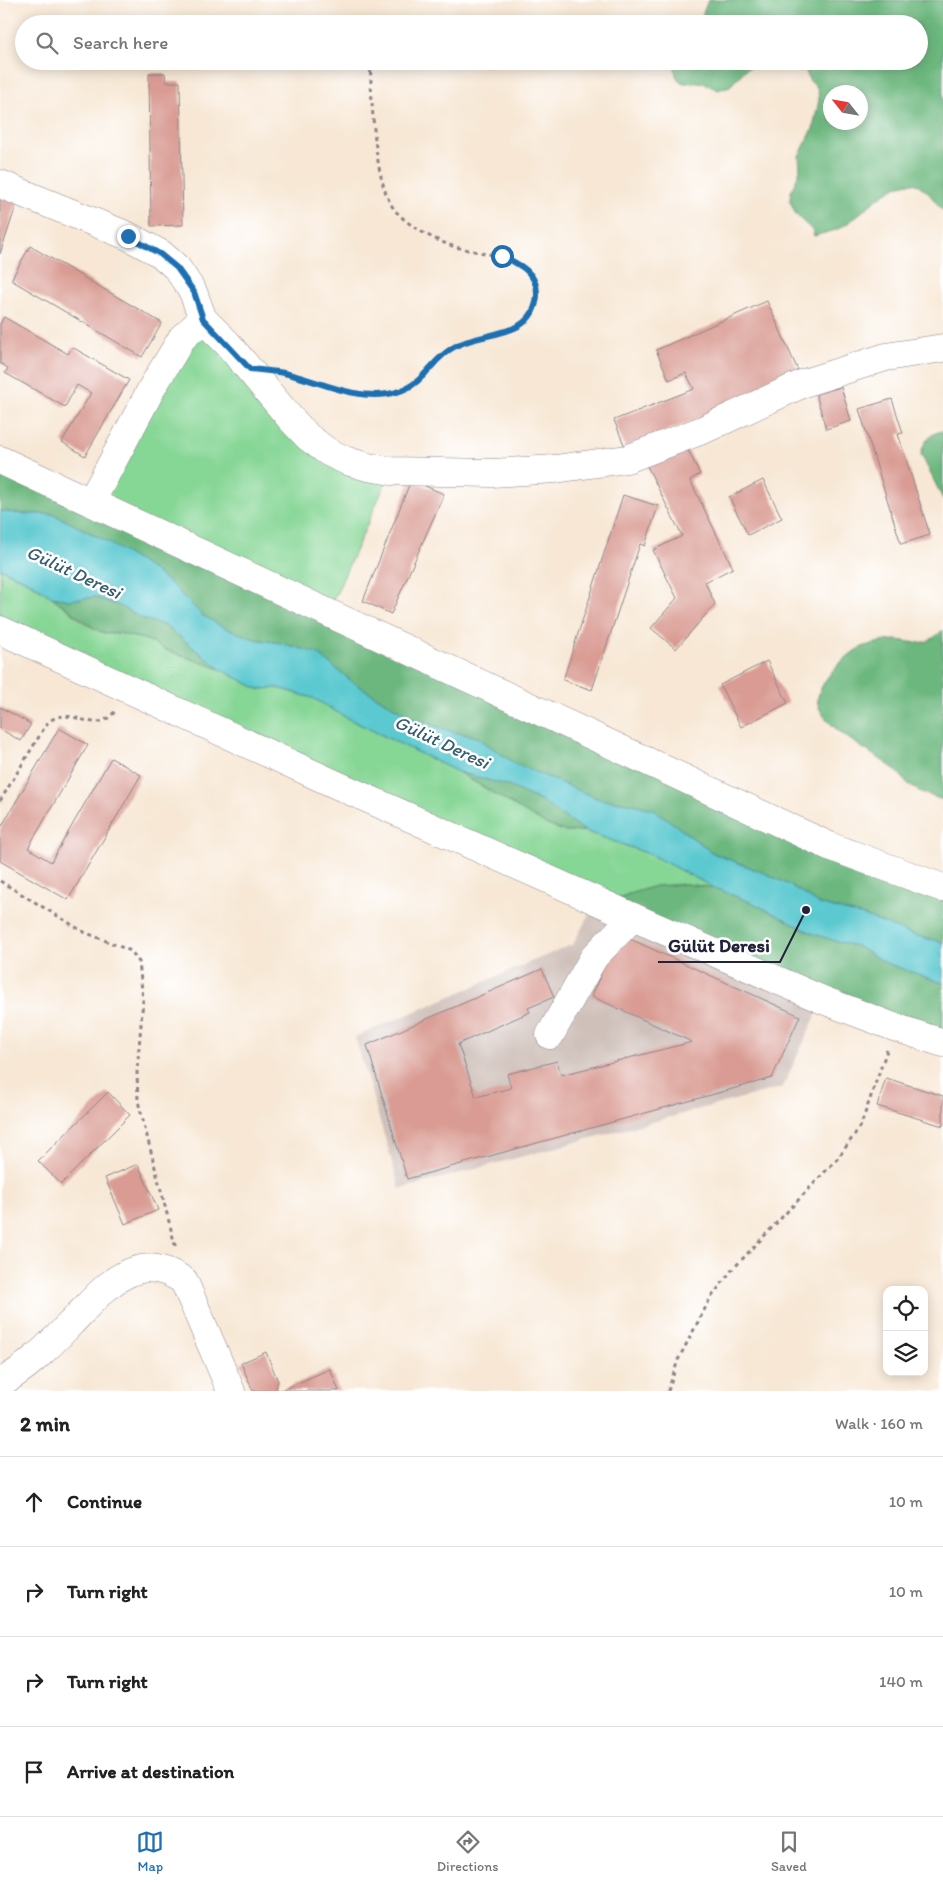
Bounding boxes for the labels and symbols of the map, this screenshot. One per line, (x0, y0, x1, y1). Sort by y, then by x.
north arrow (823, 85, 868, 130)
route end (117, 225, 140, 248)
route start (491, 245, 514, 268)
water label: Gülüt Deresi (23, 540, 127, 605)
water label: Gülüt Deresi (391, 710, 495, 775)
callout: Gülüt Deresi (658, 928, 780, 962)
text: Gülüt Deresi (668, 934, 770, 957)

